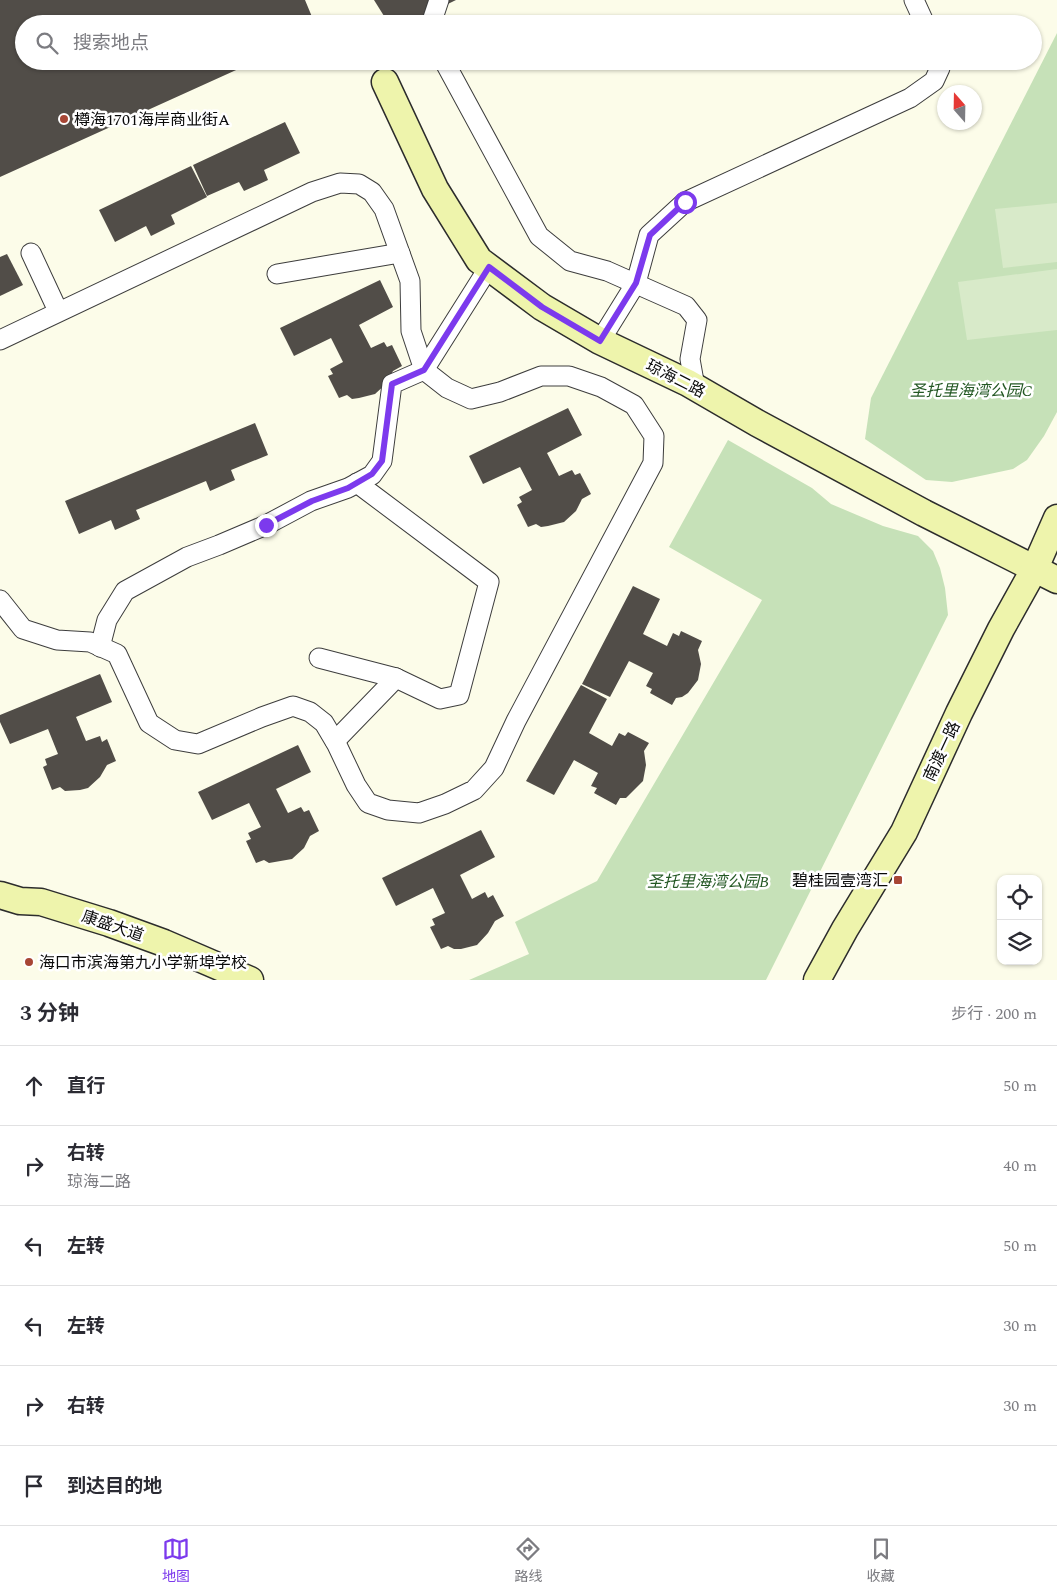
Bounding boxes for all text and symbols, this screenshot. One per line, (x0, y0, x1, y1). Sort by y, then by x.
search box (15, 15, 1042, 70)
icon: search (33, 29, 61, 57)
text: 搜索地点 (73, 29, 149, 58)
north arrow (937, 85, 982, 130)
place label: 樽海1701海岸商业街A (74, 108, 230, 132)
marker: 樽海1701海岸商业街A (58, 113, 70, 125)
route start (674, 191, 697, 214)
street label: 琼海二路 (642, 354, 710, 404)
park label: 圣托里海湾公园C (910, 379, 1033, 403)
route end (255, 514, 278, 537)
street label: 南渡一路 (918, 717, 966, 786)
place label: 碧桂园壹湾汇 (792, 869, 888, 893)
park label: 圣托里海湾公园B (647, 870, 769, 894)
marker: 碧桂园壹湾汇 (892, 874, 904, 886)
map controls (997, 875, 1042, 965)
button: locate (997, 875, 1042, 920)
street label: 康盛大道 (79, 904, 147, 948)
button: layers (997, 920, 1042, 965)
place label: 海口市滨海第九小学新埠学校 (39, 951, 247, 975)
marker: 海口市滨海第九小学新埠学校 (23, 956, 35, 968)
text: 3 分钟 (20, 998, 79, 1030)
text: 步行 · 200 m (951, 1002, 1037, 1026)
icon: ahead (20, 1072, 48, 1100)
text: 直行 (67, 1072, 105, 1101)
text: 50 m (1003, 1074, 1037, 1098)
text: 右转 (67, 1139, 105, 1168)
icon: right (20, 1152, 48, 1180)
text: 40 m (1003, 1154, 1037, 1178)
text: 琼海二路 (67, 1170, 131, 1194)
icon: left (20, 1232, 48, 1260)
text: 左转 (67, 1232, 105, 1261)
text: 50 m (1003, 1234, 1037, 1258)
icon: left (20, 1312, 48, 1340)
text: 左转 (67, 1312, 105, 1341)
text: 30 m (1003, 1314, 1037, 1338)
icon: right (20, 1392, 48, 1420)
text: 右转 (67, 1392, 105, 1421)
text: 30 m (1003, 1394, 1037, 1418)
icon: arrive (20, 1472, 48, 1500)
text: 到达目的地 (67, 1472, 162, 1501)
tab: 地图 (162, 1535, 190, 1587)
tab: 路线 (514, 1535, 542, 1587)
tab: 收藏 (867, 1535, 895, 1587)

